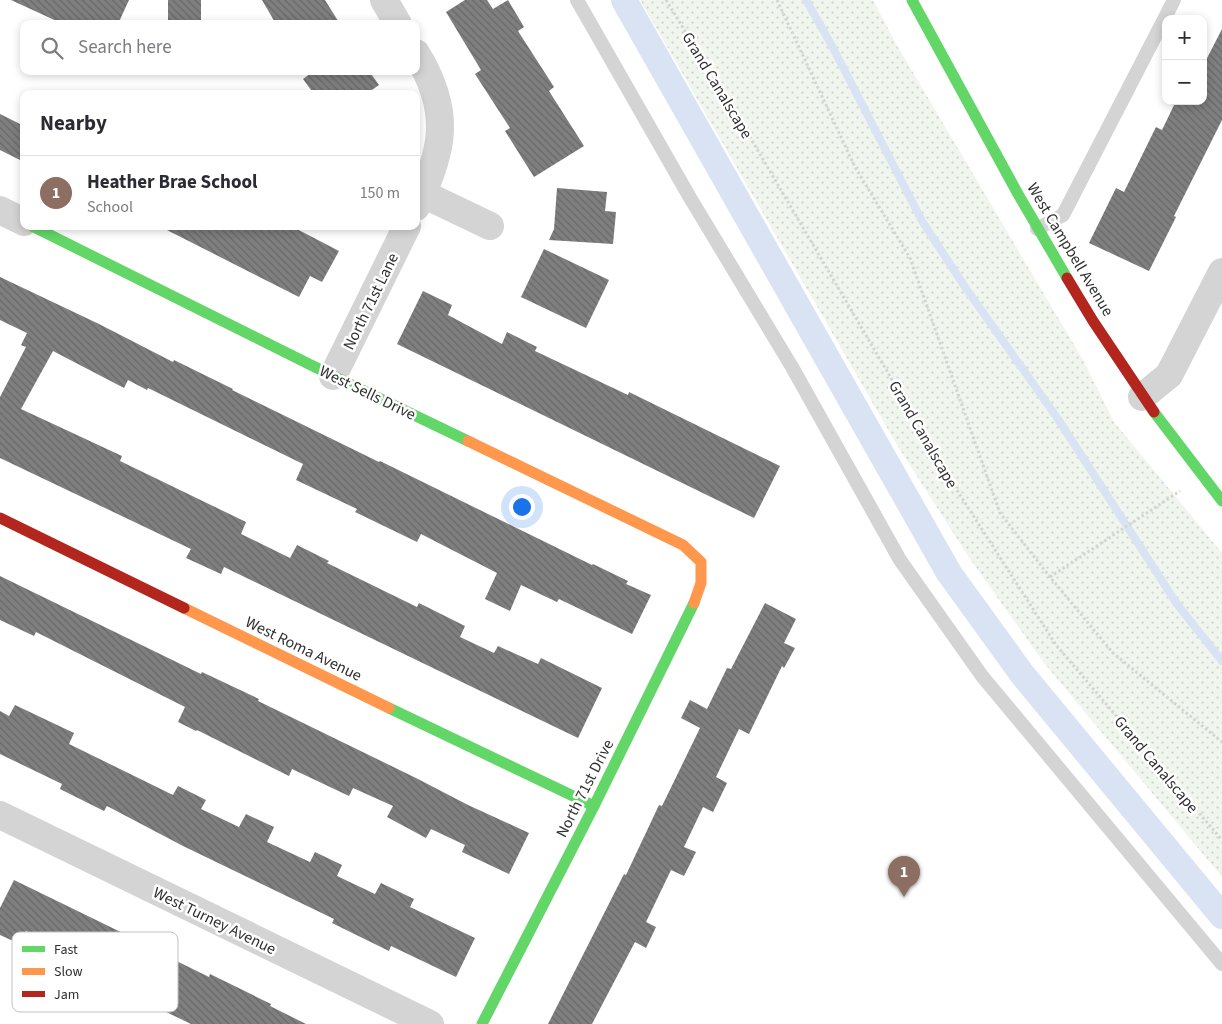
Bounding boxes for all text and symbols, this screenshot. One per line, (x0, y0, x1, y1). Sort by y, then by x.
map controls (1162, 15, 1207, 105)
button: + (1162, 15, 1207, 60)
search box (20, 20, 420, 75)
street label: Grand Canalscape (677, 28, 758, 143)
icon: search (38, 34, 66, 62)
text: Search here (78, 34, 172, 61)
button: − (1162, 60, 1207, 105)
text: Nearby (40, 108, 107, 138)
text: Heather Brae School (87, 169, 257, 196)
street label: West Campbell Avenue (1021, 179, 1119, 321)
text: 1 (52, 182, 60, 204)
text: 150 m (360, 182, 400, 204)
text: School (87, 196, 133, 218)
street label: North 71st Lane (338, 249, 404, 354)
street label: West Sells Drive (316, 360, 420, 426)
street label: Grand Canalscape (883, 377, 963, 492)
your location (509, 494, 535, 520)
street label: West Roma Avenue (242, 611, 365, 687)
street label: Grand Canalscape (1109, 711, 1204, 818)
street label: North 71st Drive (551, 736, 619, 841)
pin: 1 (888, 856, 920, 897)
street label: West Turney Avenue (149, 882, 280, 960)
legend (12, 932, 178, 1012)
text: Fast (54, 940, 78, 960)
text: Slow (54, 962, 83, 982)
text: Jam (54, 985, 79, 1005)

